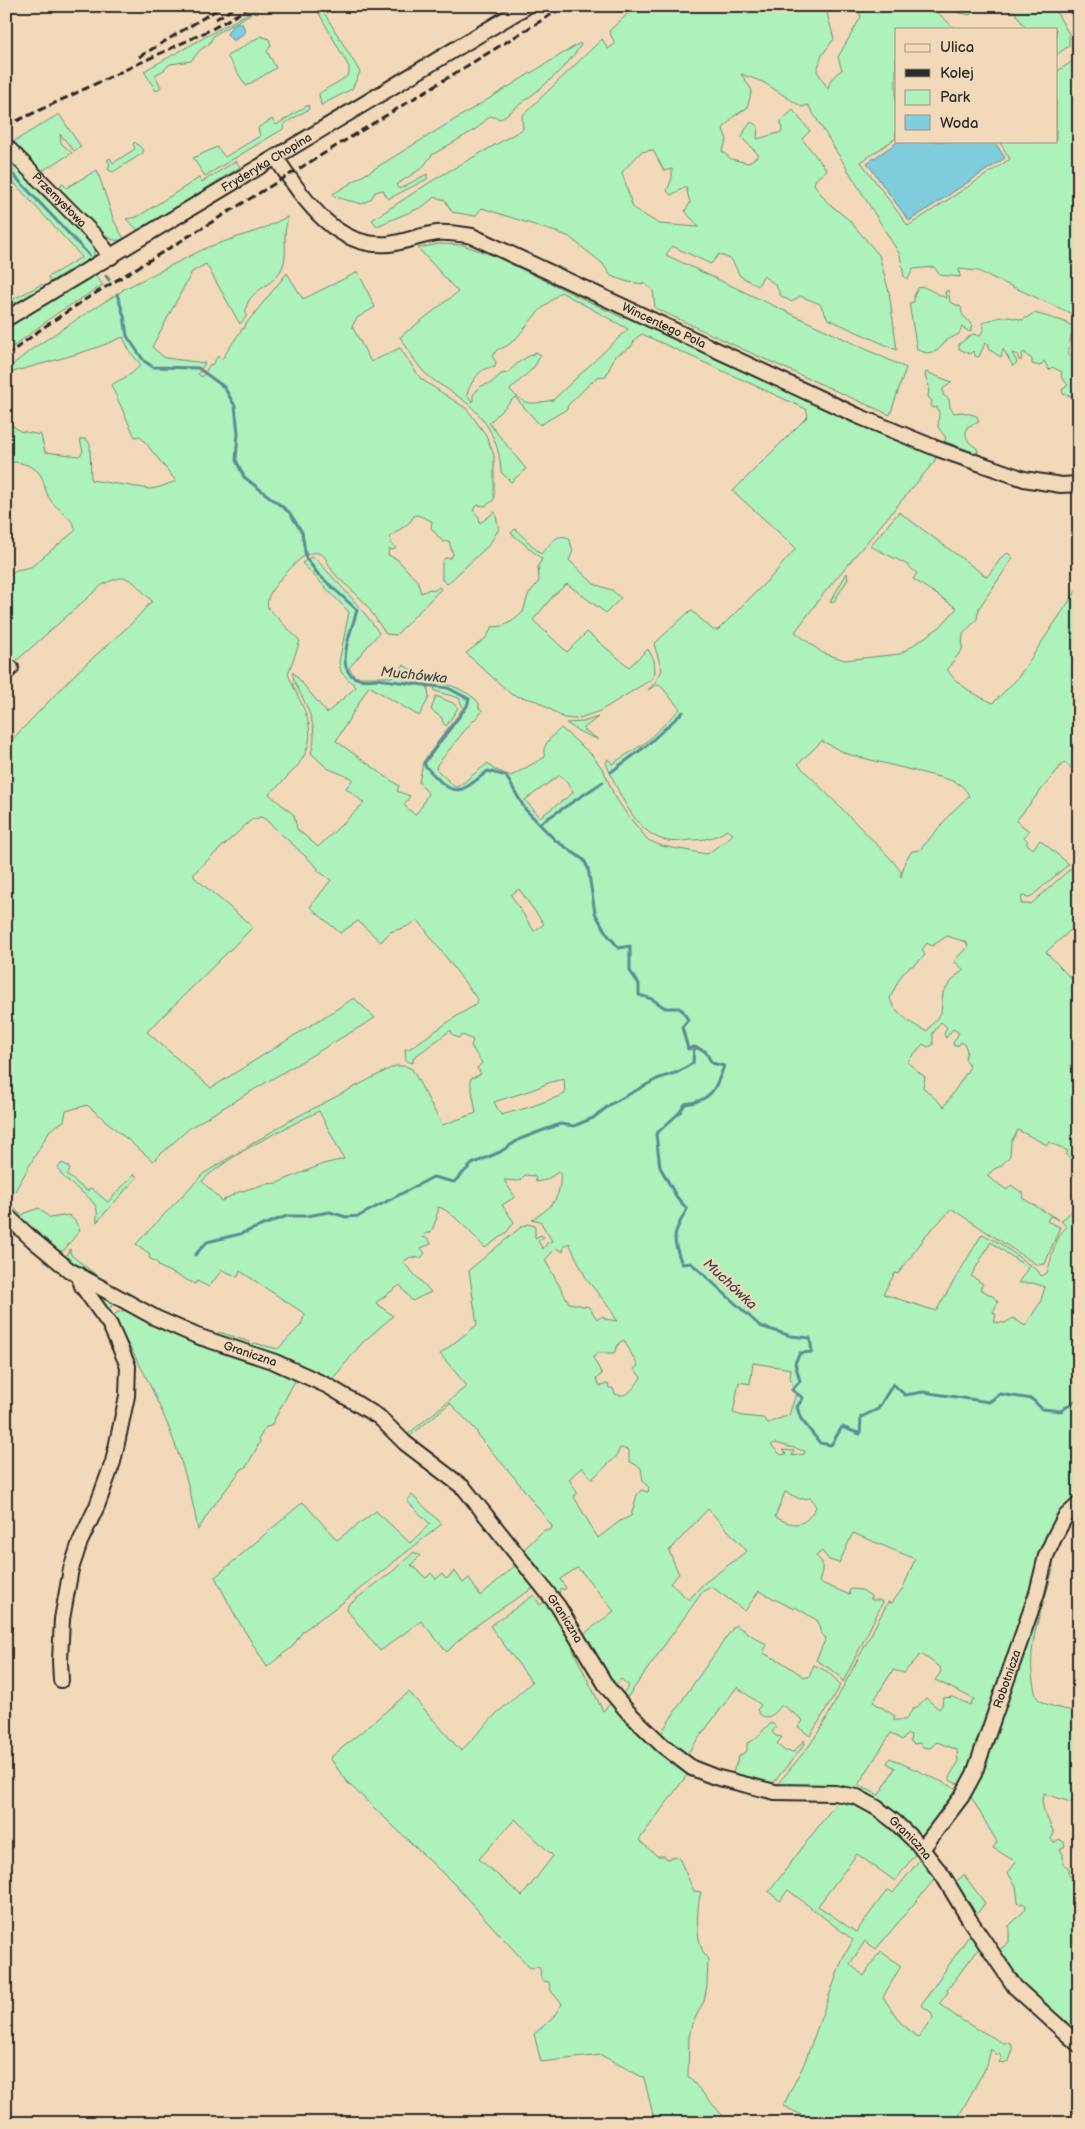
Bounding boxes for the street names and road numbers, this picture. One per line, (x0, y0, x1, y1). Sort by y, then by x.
street label: Fryderyka Chopina (219, 129, 315, 195)
street label: Przemysłowa (29, 169, 90, 231)
street label: Wincentego Pola (619, 299, 709, 352)
street label: Graniczna (222, 1338, 279, 1370)
street label: Graniczna (544, 1591, 586, 1646)
street label: Robotnicza (990, 1648, 1024, 1710)
street label: Graniczna (886, 1813, 935, 1863)

